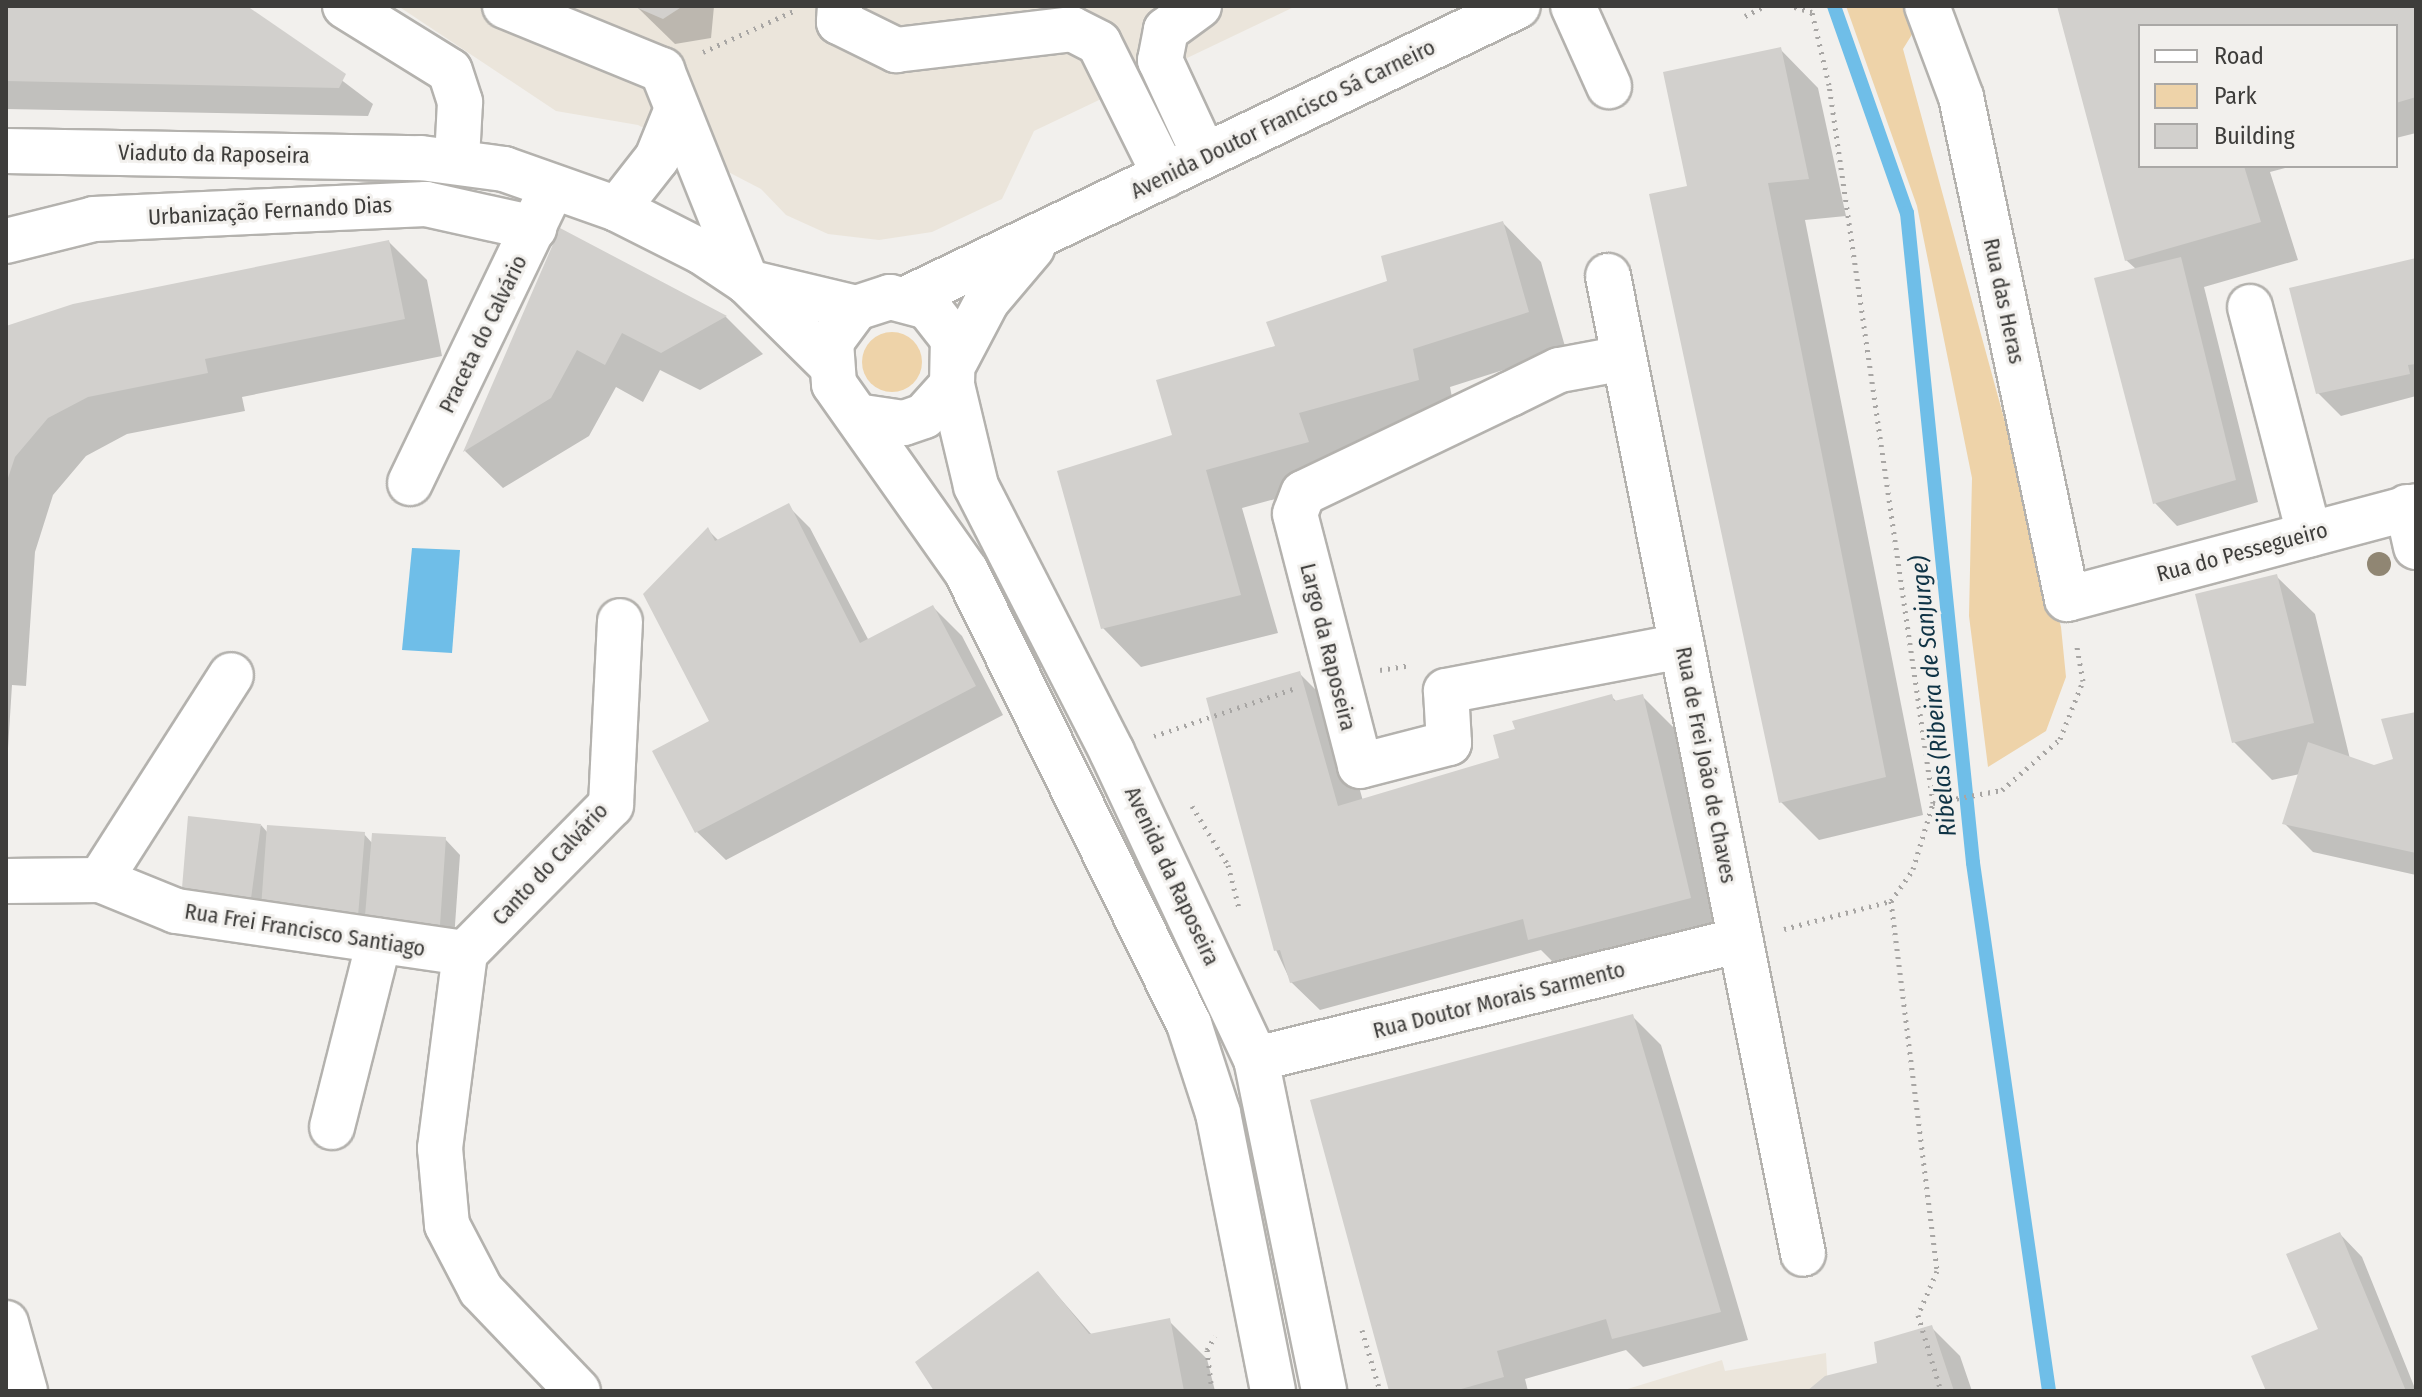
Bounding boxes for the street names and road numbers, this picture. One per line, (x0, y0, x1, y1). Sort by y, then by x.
street label: Avenida Doutor Francisco Sá Carneiro (1126, 34, 1440, 204)
street label: Viaduto da Raposeira (118, 139, 310, 169)
street label: Urbanização Fernando Dias (147, 191, 393, 231)
street label: Rua das Heras (1978, 236, 2030, 366)
street label: Praceta do Calvário (433, 251, 533, 417)
street label: Rua do Pessegueiro (2154, 516, 2330, 588)
street label: Largo da Raposeira (1294, 561, 1362, 733)
street label: Rua de Frei João de Chaves (1670, 644, 1742, 886)
street label: Avenida da Raposeira (1119, 782, 1225, 970)
street label: Canto do Calvário (487, 797, 613, 931)
street label: Rua Frei Francisco Santiago (183, 898, 427, 962)
street label: Rua Doutor Morais Sarmento (1370, 956, 1628, 1044)

